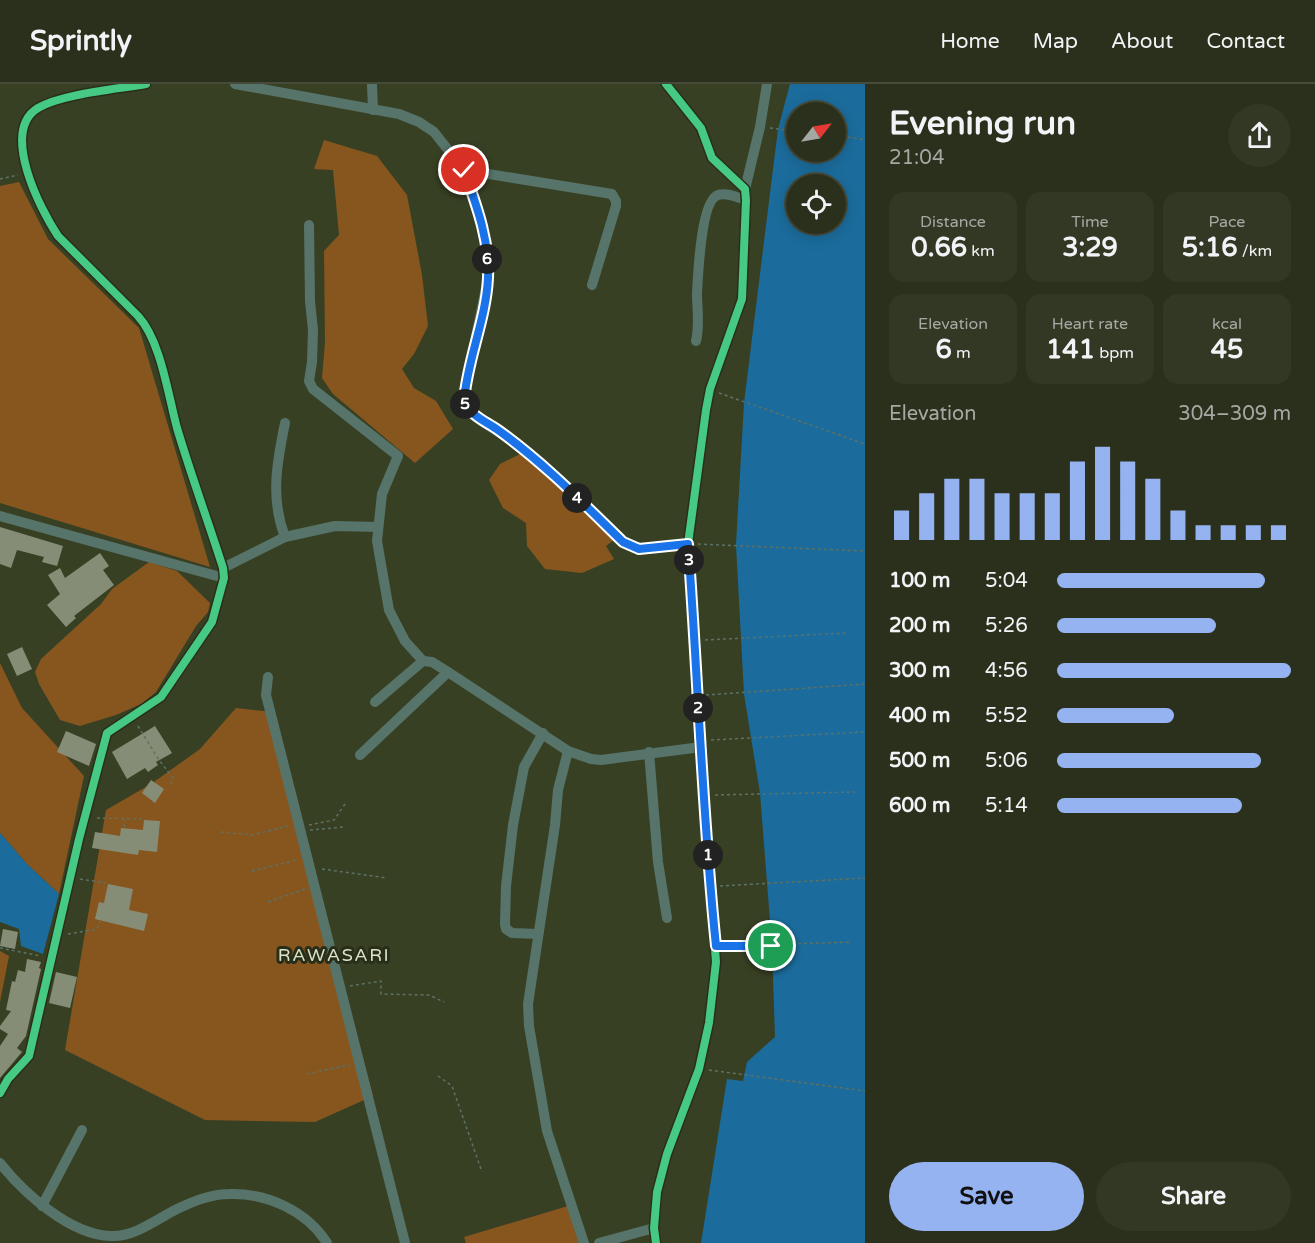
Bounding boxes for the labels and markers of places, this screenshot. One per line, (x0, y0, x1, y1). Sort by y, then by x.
pin (438, 144, 489, 195)
pin: 6 (472, 244, 502, 274)
pin: 5 (450, 389, 480, 419)
pin: 4 (562, 483, 592, 513)
pin: 3 (674, 545, 704, 575)
pin: 2 (683, 693, 713, 723)
pin: 1 (693, 840, 723, 870)
pin (745, 920, 796, 971)

